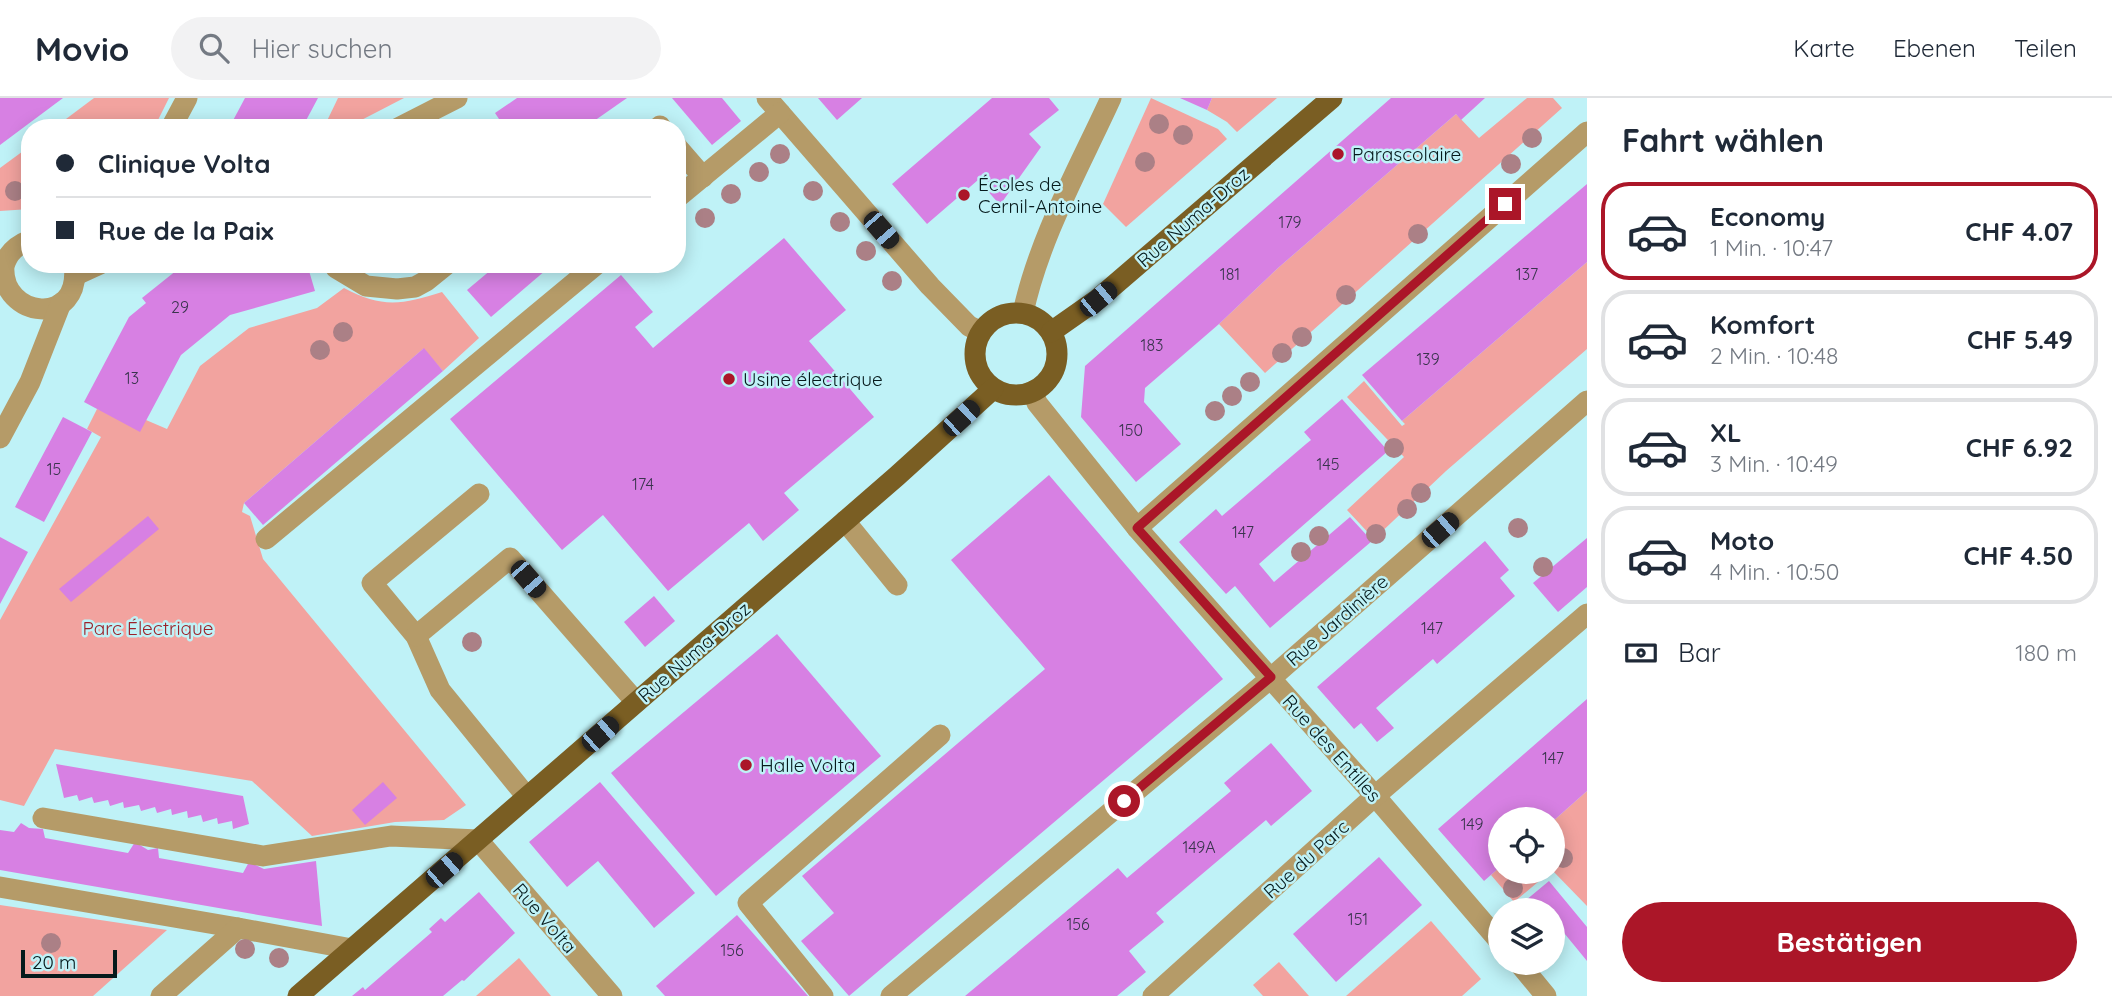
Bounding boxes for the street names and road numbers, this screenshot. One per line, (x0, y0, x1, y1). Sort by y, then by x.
street label: Rue Numa-Droz (1132, 162, 1254, 272)
street label: Rue Jardinière (1281, 569, 1393, 671)
street label: Rue Numa-Droz (633, 597, 755, 707)
street label: Rue des Entilles (1278, 689, 1387, 807)
street label: Rue du Parc (1258, 814, 1354, 904)
street label: Rue Volta (508, 878, 582, 958)

